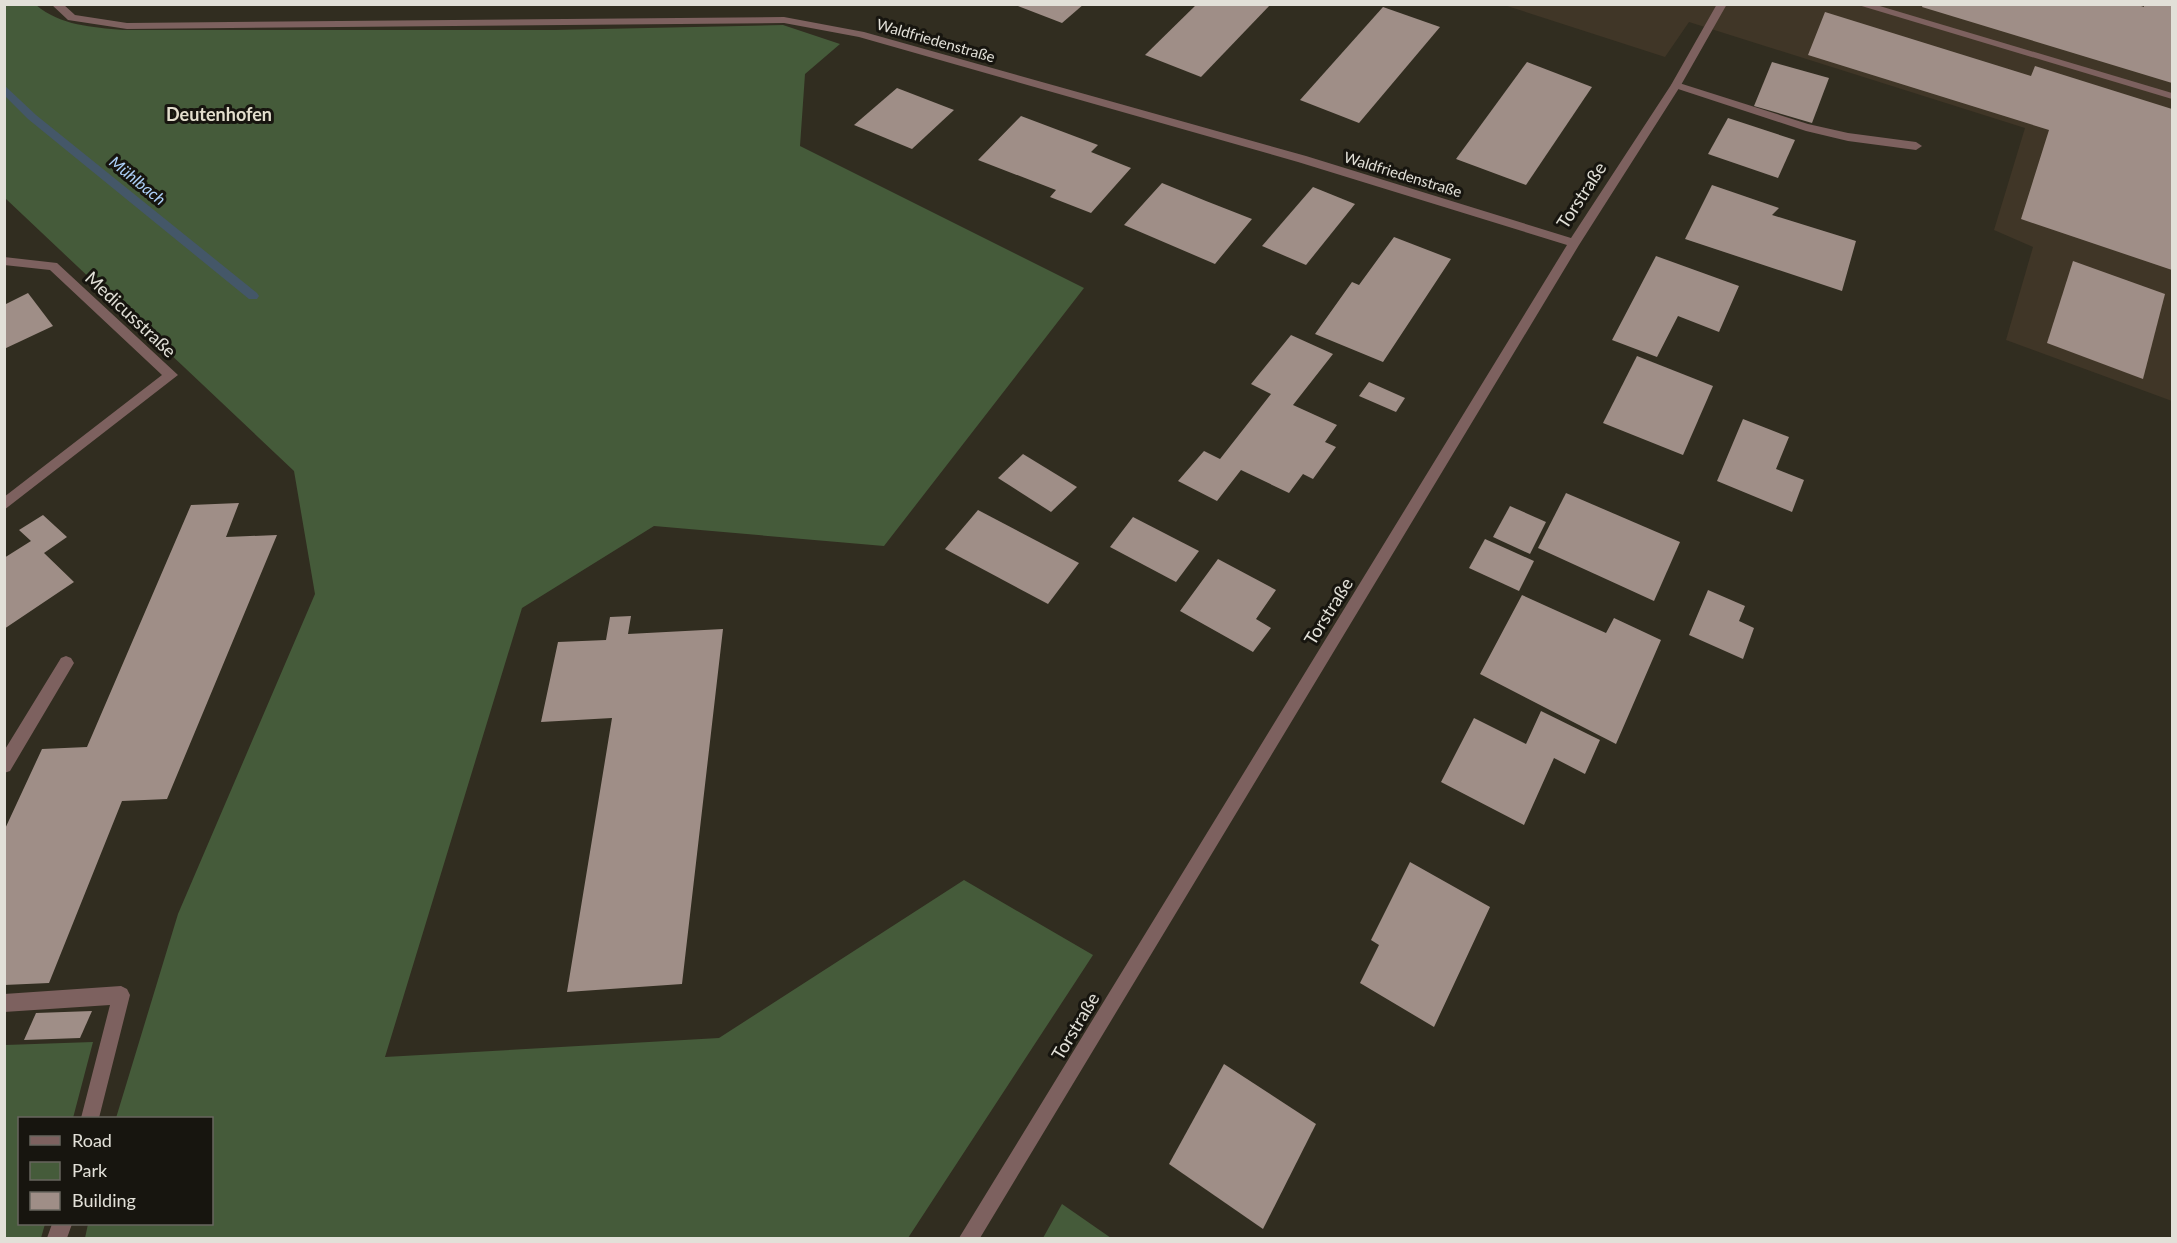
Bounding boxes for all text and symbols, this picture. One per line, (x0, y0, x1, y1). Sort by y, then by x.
street label: Waldfriedenstraße (875, 14, 997, 66)
district label: Deutenhofen (166, 103, 272, 125)
street label: Waldfriedenstraße (1342, 148, 1464, 201)
water label: Mühlbach (106, 152, 170, 208)
street label: Torstraße (1551, 158, 1611, 232)
street label: Medicusstraße (81, 266, 181, 362)
street label: Torstraße (1299, 574, 1357, 648)
street label: Torstraße (1046, 988, 1104, 1064)
legend (18, 1117, 213, 1225)
text: Road (72, 1129, 112, 1151)
text: Park (72, 1159, 108, 1181)
text: Building (72, 1189, 136, 1211)

